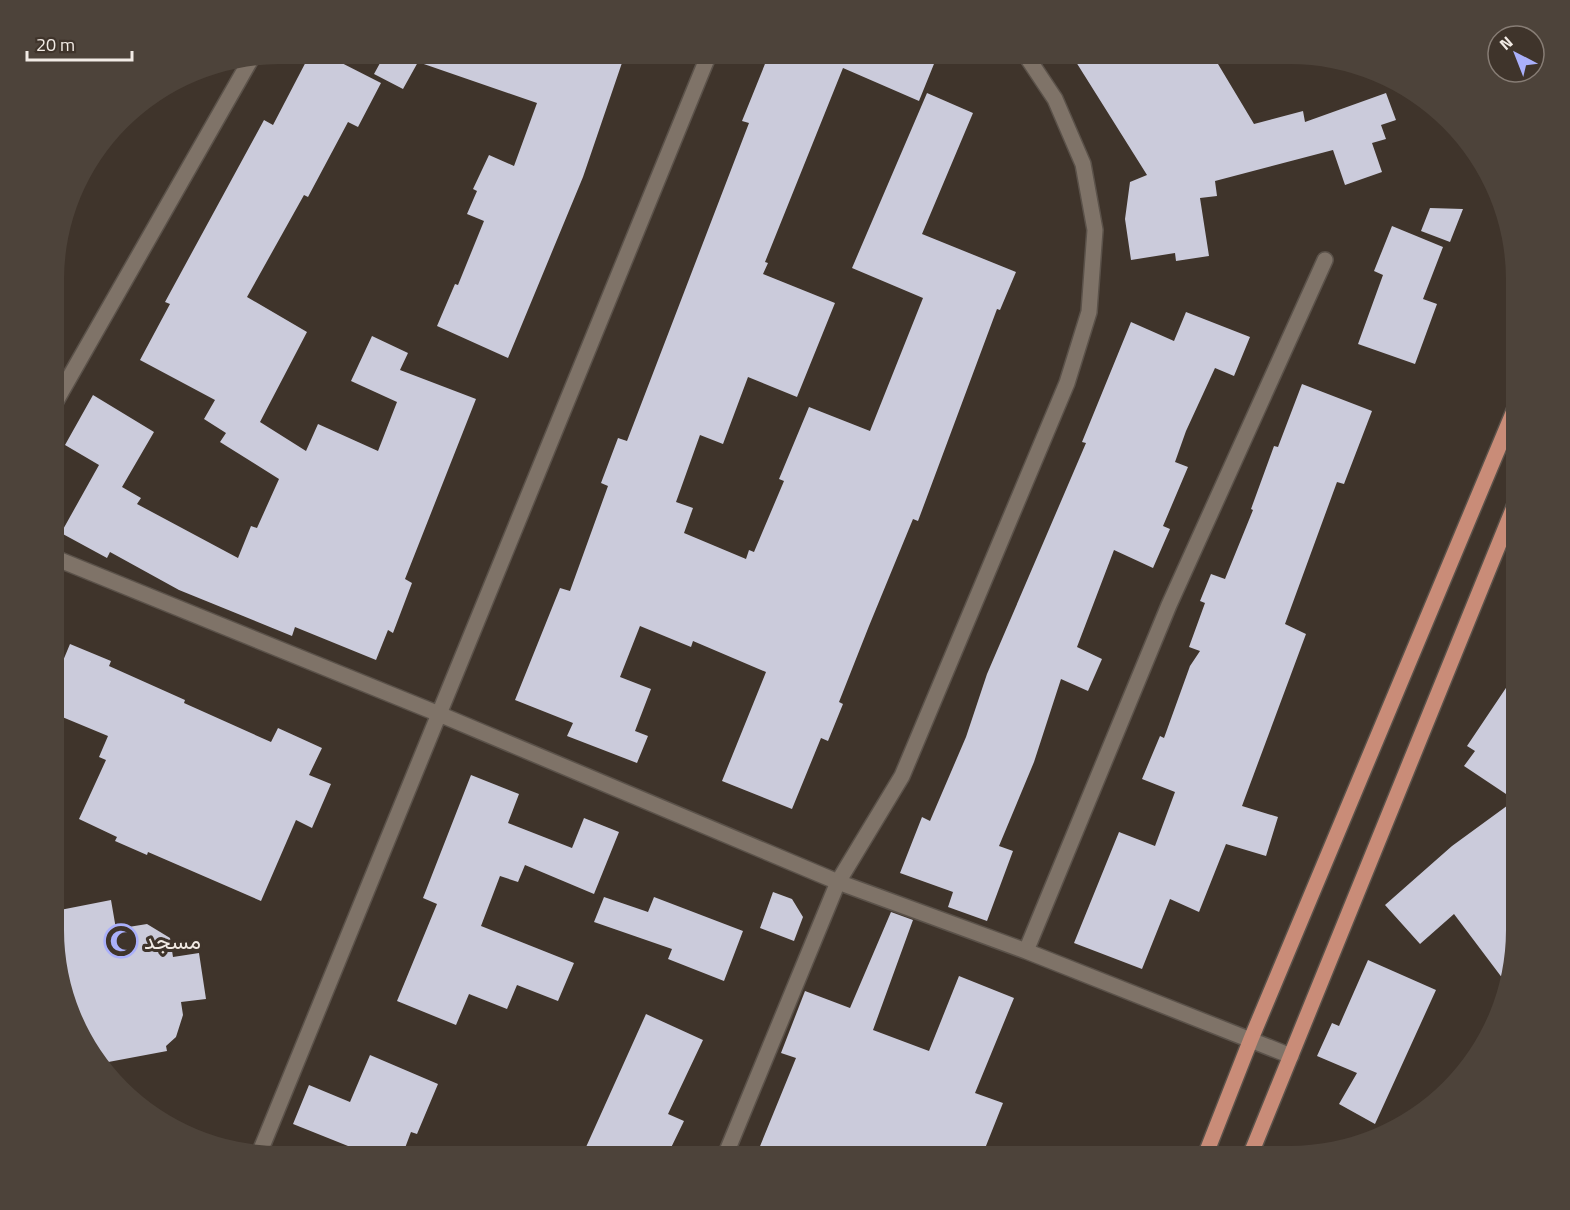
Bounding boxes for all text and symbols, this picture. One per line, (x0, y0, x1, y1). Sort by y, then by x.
scale bar (27, 24, 132, 62)
north arrow (1486, 24, 1546, 84)
text: N (1494, 30, 1518, 55)
text: 20 m (36, 31, 75, 58)
mosque icon: مسجد (103, 923, 139, 959)
place label: مسجد (144, 924, 201, 958)

